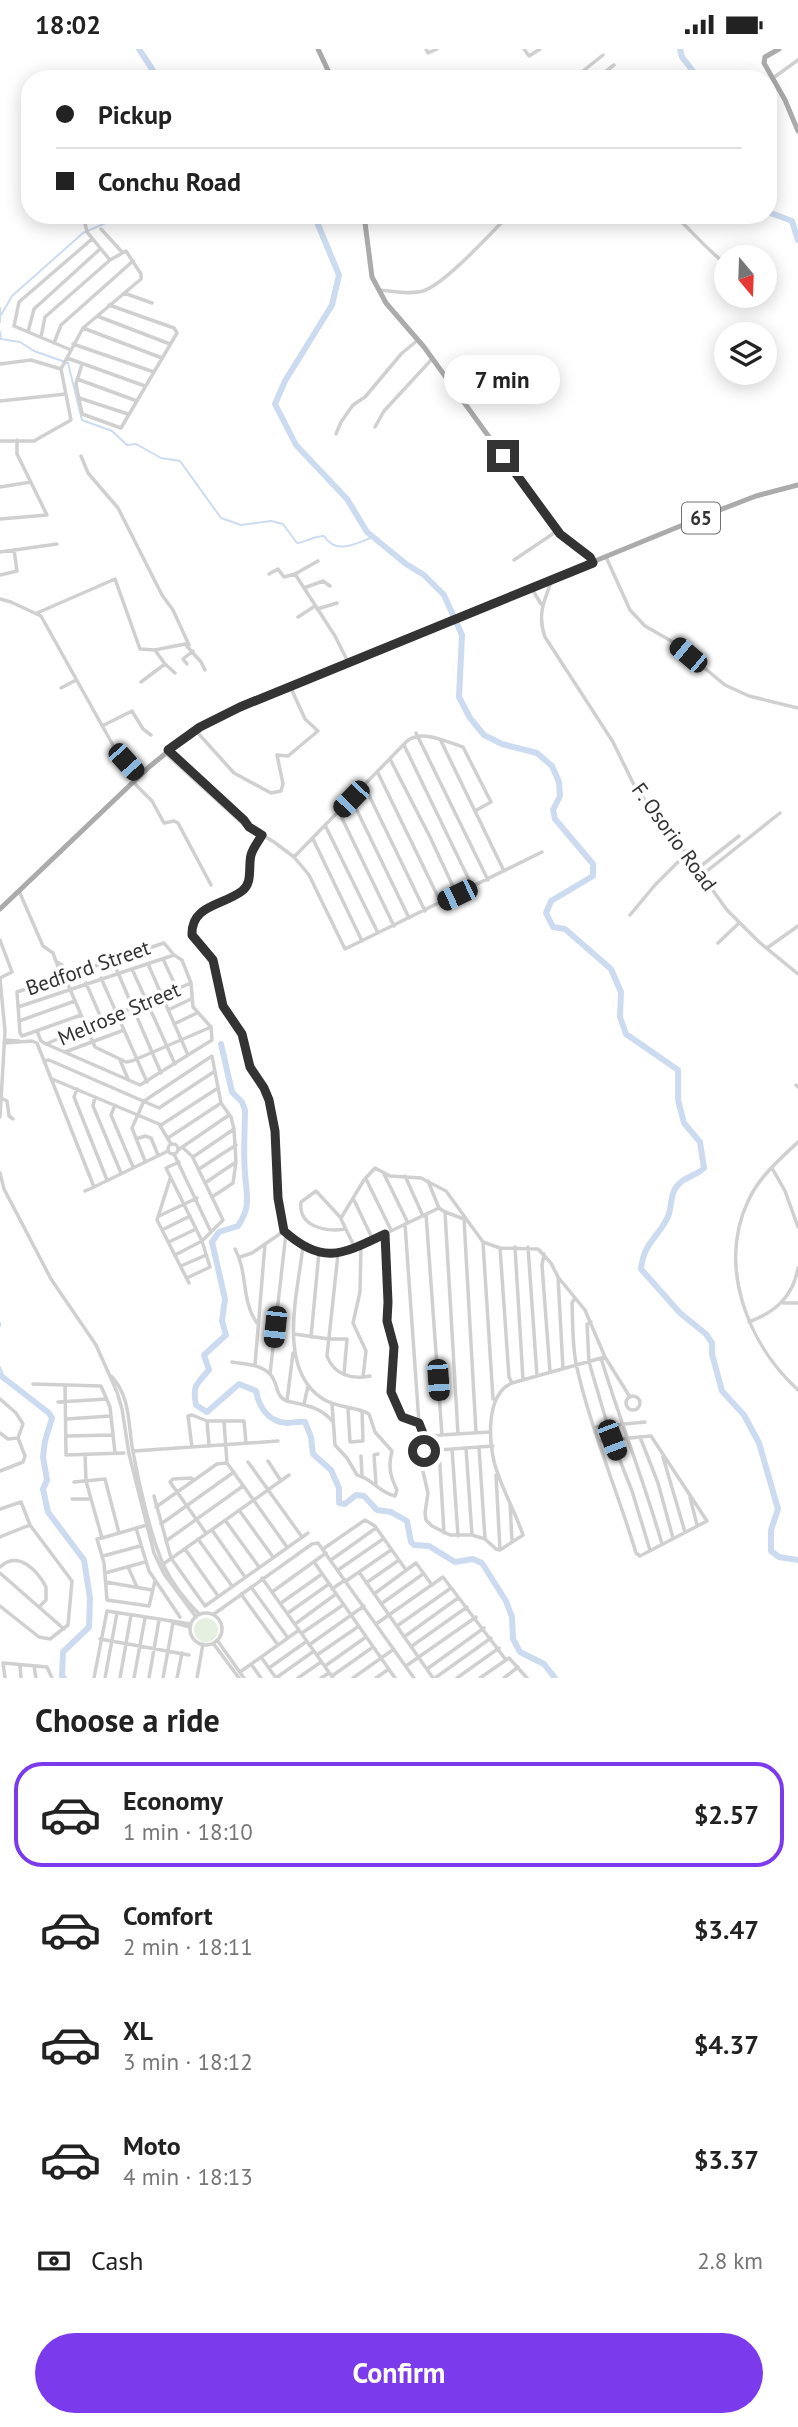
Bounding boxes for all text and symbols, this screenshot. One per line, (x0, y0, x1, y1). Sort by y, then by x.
text: 18:02 (35, 8, 101, 41)
text: Pickup (98, 98, 172, 131)
text: Conchu Road (98, 165, 241, 198)
north arrow (714, 245, 777, 308)
map controls (714, 245, 777, 385)
button: layers (714, 322, 777, 385)
callout: 7 min (445, 355, 561, 403)
text: 7 min (475, 365, 529, 394)
route end (487, 440, 519, 472)
road number: 65 (682, 503, 720, 533)
car (666, 633, 711, 677)
car (105, 739, 148, 785)
car (329, 777, 374, 821)
street label: F. Osorio Road (626, 777, 723, 896)
car (434, 876, 481, 914)
street label: Bedford Street (22, 934, 154, 1001)
street label: Melrose Street (53, 976, 184, 1051)
car (263, 1305, 288, 1349)
car (427, 1358, 450, 1402)
car (595, 1417, 630, 1463)
route start (408, 1435, 440, 1467)
text: Choose a ride (35, 1699, 220, 1741)
icon: car (39, 1783, 102, 1846)
text: Economy (123, 1784, 223, 1817)
text: $2.57 (694, 1798, 759, 1831)
text: 1 min · 18:10 (123, 1817, 253, 1846)
icon: car (39, 1898, 102, 1961)
text: Comfort (123, 1899, 213, 1932)
text: $3.47 (694, 1913, 759, 1946)
text: 2 min · 18:11 (123, 1932, 253, 1961)
icon: car (39, 2013, 102, 2076)
text: XL (123, 2014, 153, 2047)
text: $4.37 (694, 2028, 759, 2061)
text: 3 min · 18:12 (123, 2047, 253, 2076)
icon: car (39, 2128, 102, 2191)
text: Moto (123, 2129, 181, 2162)
text: $3.37 (694, 2143, 759, 2176)
text: 4 min · 18:13 (123, 2162, 253, 2191)
icon: cash (35, 2242, 73, 2280)
text: Cash (91, 2244, 143, 2277)
text: 2.8 km (697, 2246, 763, 2275)
button: Confirm (35, 2333, 763, 2413)

